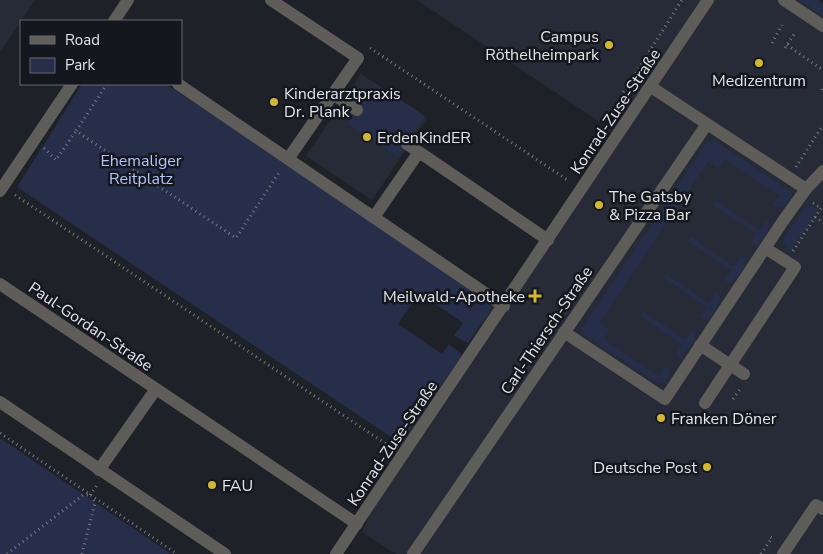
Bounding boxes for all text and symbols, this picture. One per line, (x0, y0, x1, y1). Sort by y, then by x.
legend (20, 20, 182, 85)
place label: Campus Röthelheimpark (485, 26, 600, 66)
text: Road (65, 30, 100, 50)
marker: Campus Röthelheimpark (603, 39, 615, 51)
street label: Konrad-Zuse-Straße (566, 44, 666, 179)
text: Park (65, 55, 95, 75)
marker: Medizentrum (753, 57, 765, 69)
place label: Medizentrum (712, 70, 806, 92)
place label: Kinderarztpraxis Dr. Plank (284, 83, 401, 123)
marker: Kinderarztpraxis Dr. Plank (268, 96, 280, 108)
place label: ErdenKindER (377, 127, 471, 149)
marker: ErdenKindER (361, 131, 373, 143)
park label: Ehemaliger Reitplatz (100, 150, 182, 190)
place label: The Gatsby & Pizza Bar (609, 186, 692, 226)
marker: The Gatsby & Pizza Bar (593, 199, 605, 211)
street label: Carl-Thiersch-Straße (496, 262, 598, 399)
street label: Paul-Gordan-Straße (24, 277, 157, 377)
place label: Meilwald-Apotheke (383, 286, 525, 308)
marker: Meilwald-Apotheke (529, 290, 541, 302)
street label: Konrad-Zuse-Straße (343, 376, 443, 511)
place label: Franken Döner (671, 408, 777, 430)
marker: Franken Döner (655, 412, 667, 424)
place label: Deutsche Post (593, 457, 697, 479)
marker: Deutsche Post (701, 461, 713, 473)
place label: FAU (222, 475, 253, 497)
marker: FAU (206, 479, 218, 491)

